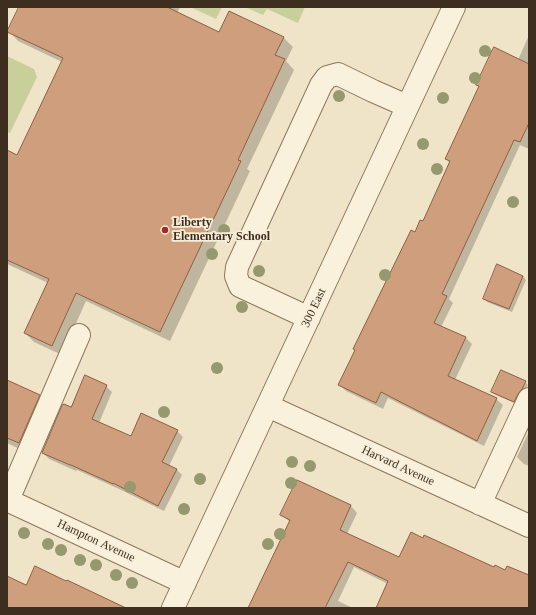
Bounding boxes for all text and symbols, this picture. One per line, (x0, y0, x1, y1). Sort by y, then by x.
place label: Liberty Elementary School (173, 216, 270, 244)
marker: Liberty Elementary School (160, 225, 170, 235)
street label: 300 East (299, 286, 329, 330)
street label: Harvard Avenue (359, 443, 437, 489)
street label: Hampton Avenue (55, 517, 137, 565)

